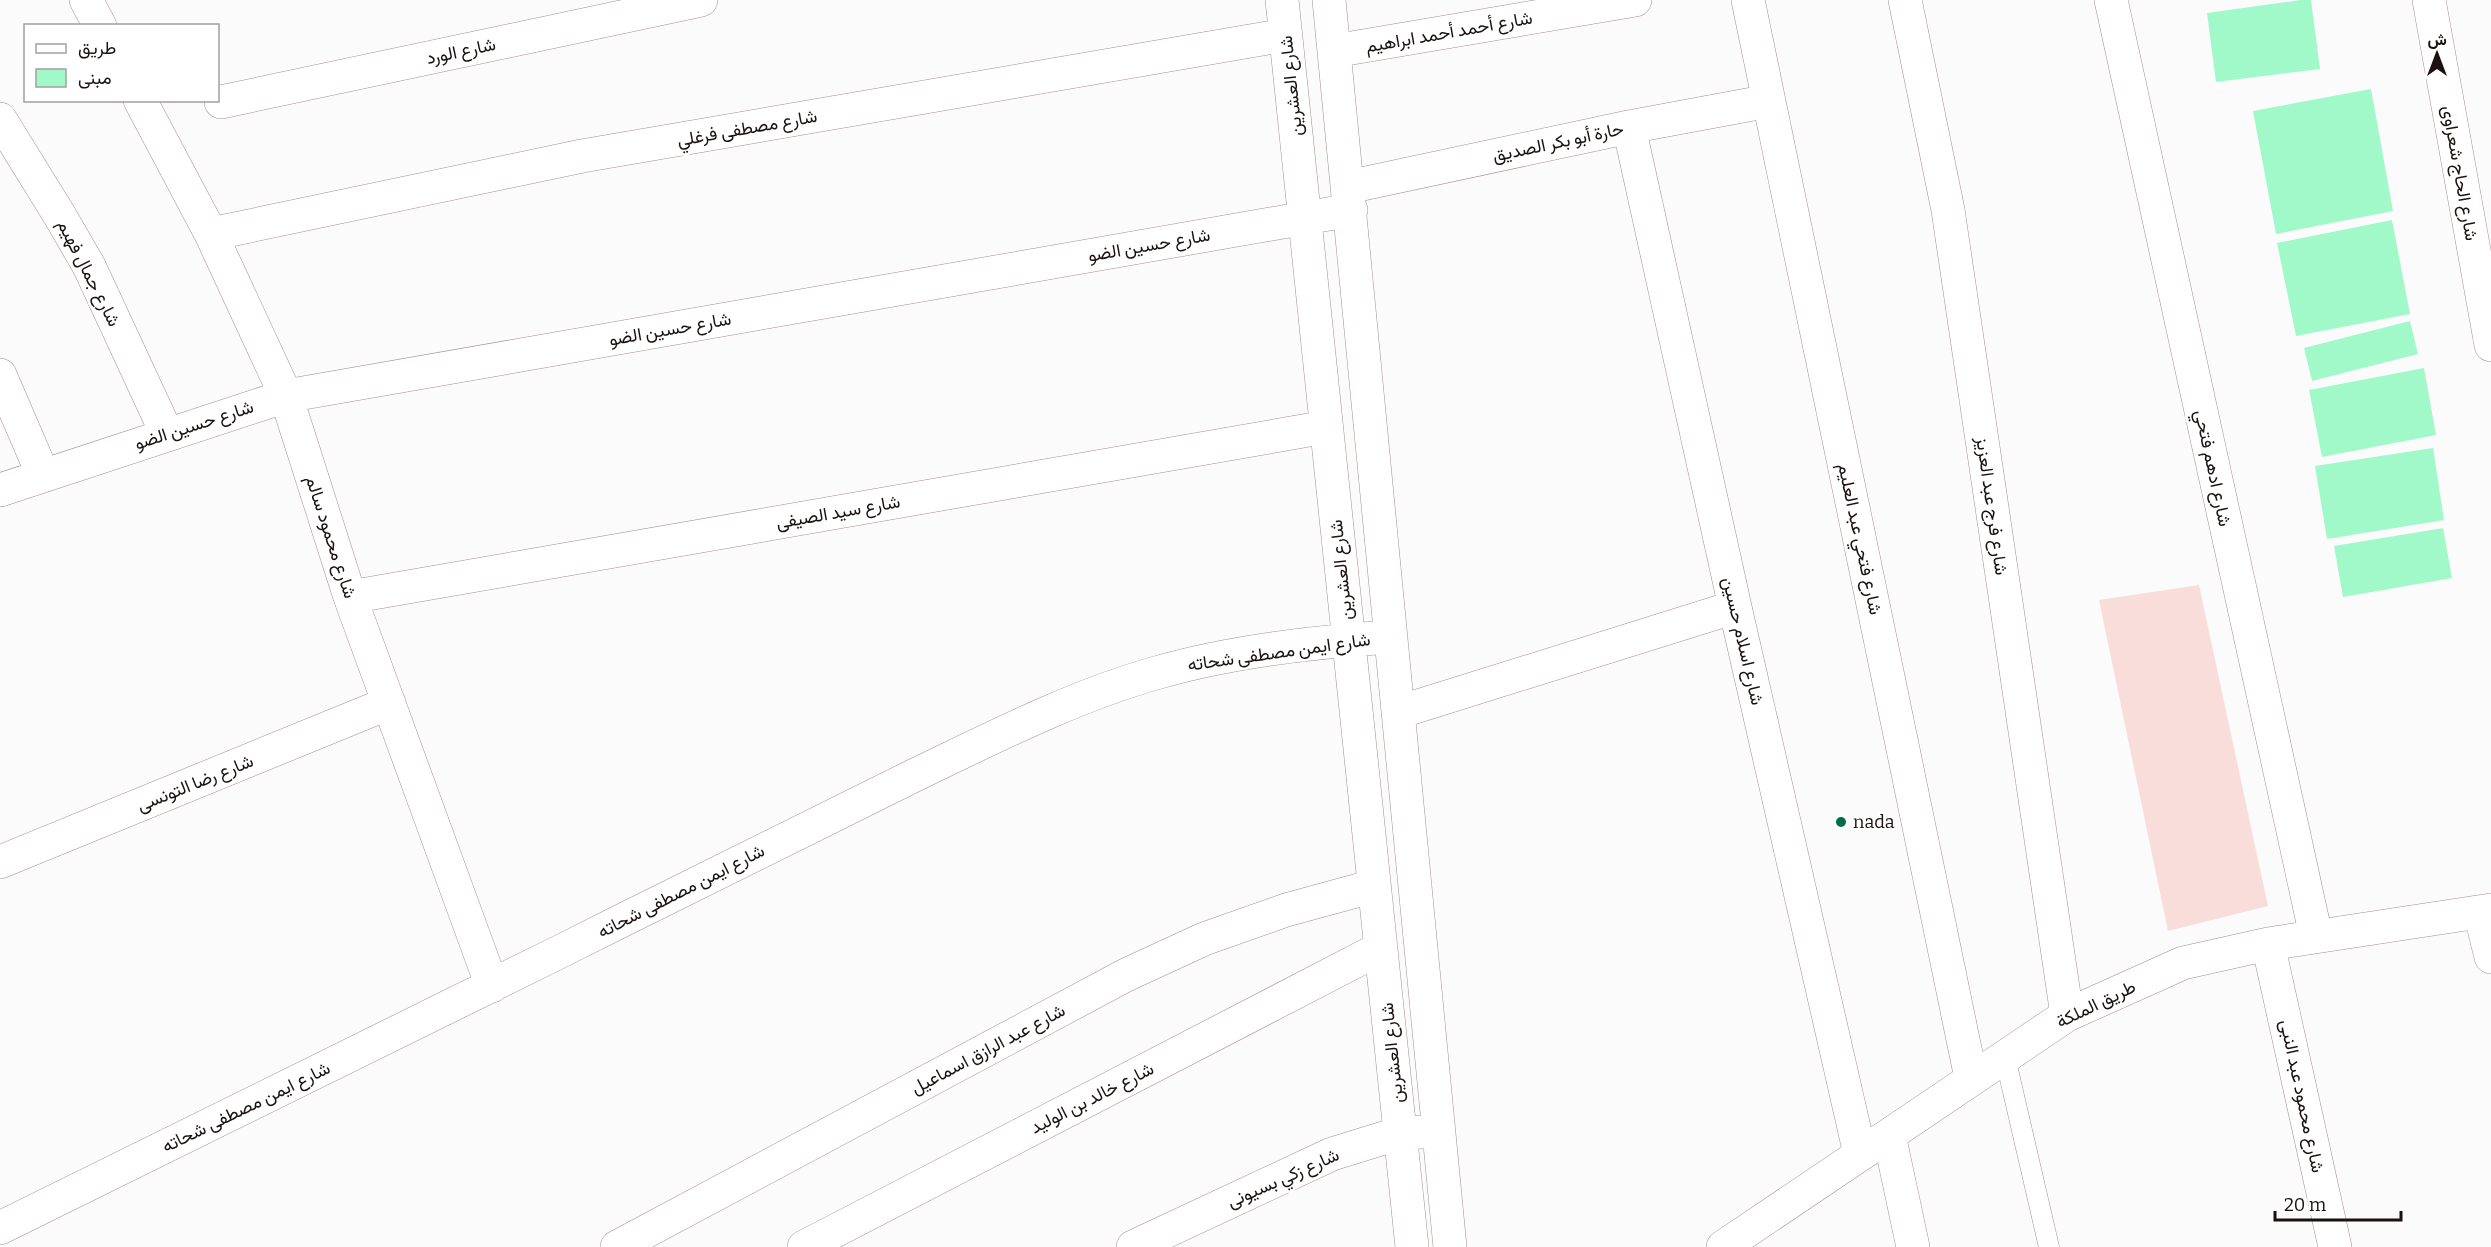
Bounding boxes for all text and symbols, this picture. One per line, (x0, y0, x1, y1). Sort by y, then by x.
street label: شارع أحمد أحمد ابراهيم (1364, 6, 1534, 58)
legend (24, 24, 219, 102)
north arrow (2407, 24, 2467, 84)
text: ش (2427, 30, 2447, 49)
street label: شارع الورد (424, 33, 498, 70)
street label: شارع العشرين (1275, 35, 1308, 137)
text: طريق (78, 37, 116, 59)
text: مبنى (78, 67, 112, 89)
street label: شارع الحاج شعراوى (2436, 104, 2483, 242)
street label: شارع مصطفى فرغلي (675, 105, 819, 155)
street label: حارة أبو بكر الصديق (1490, 117, 1626, 167)
street label: شارع جمال فهيم (52, 216, 125, 331)
street label: شارع حسين الضو (1086, 223, 1212, 268)
street label: شارع حسين الضو (607, 307, 733, 352)
street label: شارع حسين الضو (132, 395, 257, 456)
street label: شارع ادهم فتحي (2186, 408, 2236, 529)
street label: شارع فرج عبد العزيز (1970, 435, 2013, 577)
street label: شارع فتحي عبد العليم (1829, 461, 1887, 618)
street label: شارع محمود سالم (300, 473, 361, 601)
street label: شارع سيد الصيفى (774, 490, 902, 535)
street label: شارع العشرين (1325, 519, 1358, 621)
street label: شارع اسلام حسين (1717, 575, 1768, 707)
street label: شارع ايمن مصطفى شحاته (1186, 628, 1372, 677)
street label: شارع رضا التونسى (134, 750, 257, 817)
place label: nada (1853, 811, 1895, 833)
marker: nada (1834, 815, 1848, 829)
street label: شارع ايمن مصطفى شحاته (594, 839, 769, 944)
street label: طريق الملكة (2053, 975, 2139, 1033)
street label: شارع عبد الرازق اسماعيل (907, 999, 1069, 1100)
street label: شارع العشرين (1376, 1002, 1409, 1104)
street label: شارع محمود عبد النبى (2274, 1017, 2329, 1175)
street label: شارع ايمن مصطفى شحاته (158, 1057, 334, 1158)
street label: شارع خالد بن الوليد (1027, 1057, 1158, 1139)
street label: شارع زكي بسيونى (1224, 1143, 1344, 1216)
scale bar (2275, 1184, 2401, 1222)
text: 20 m (2284, 1194, 2326, 1216)

